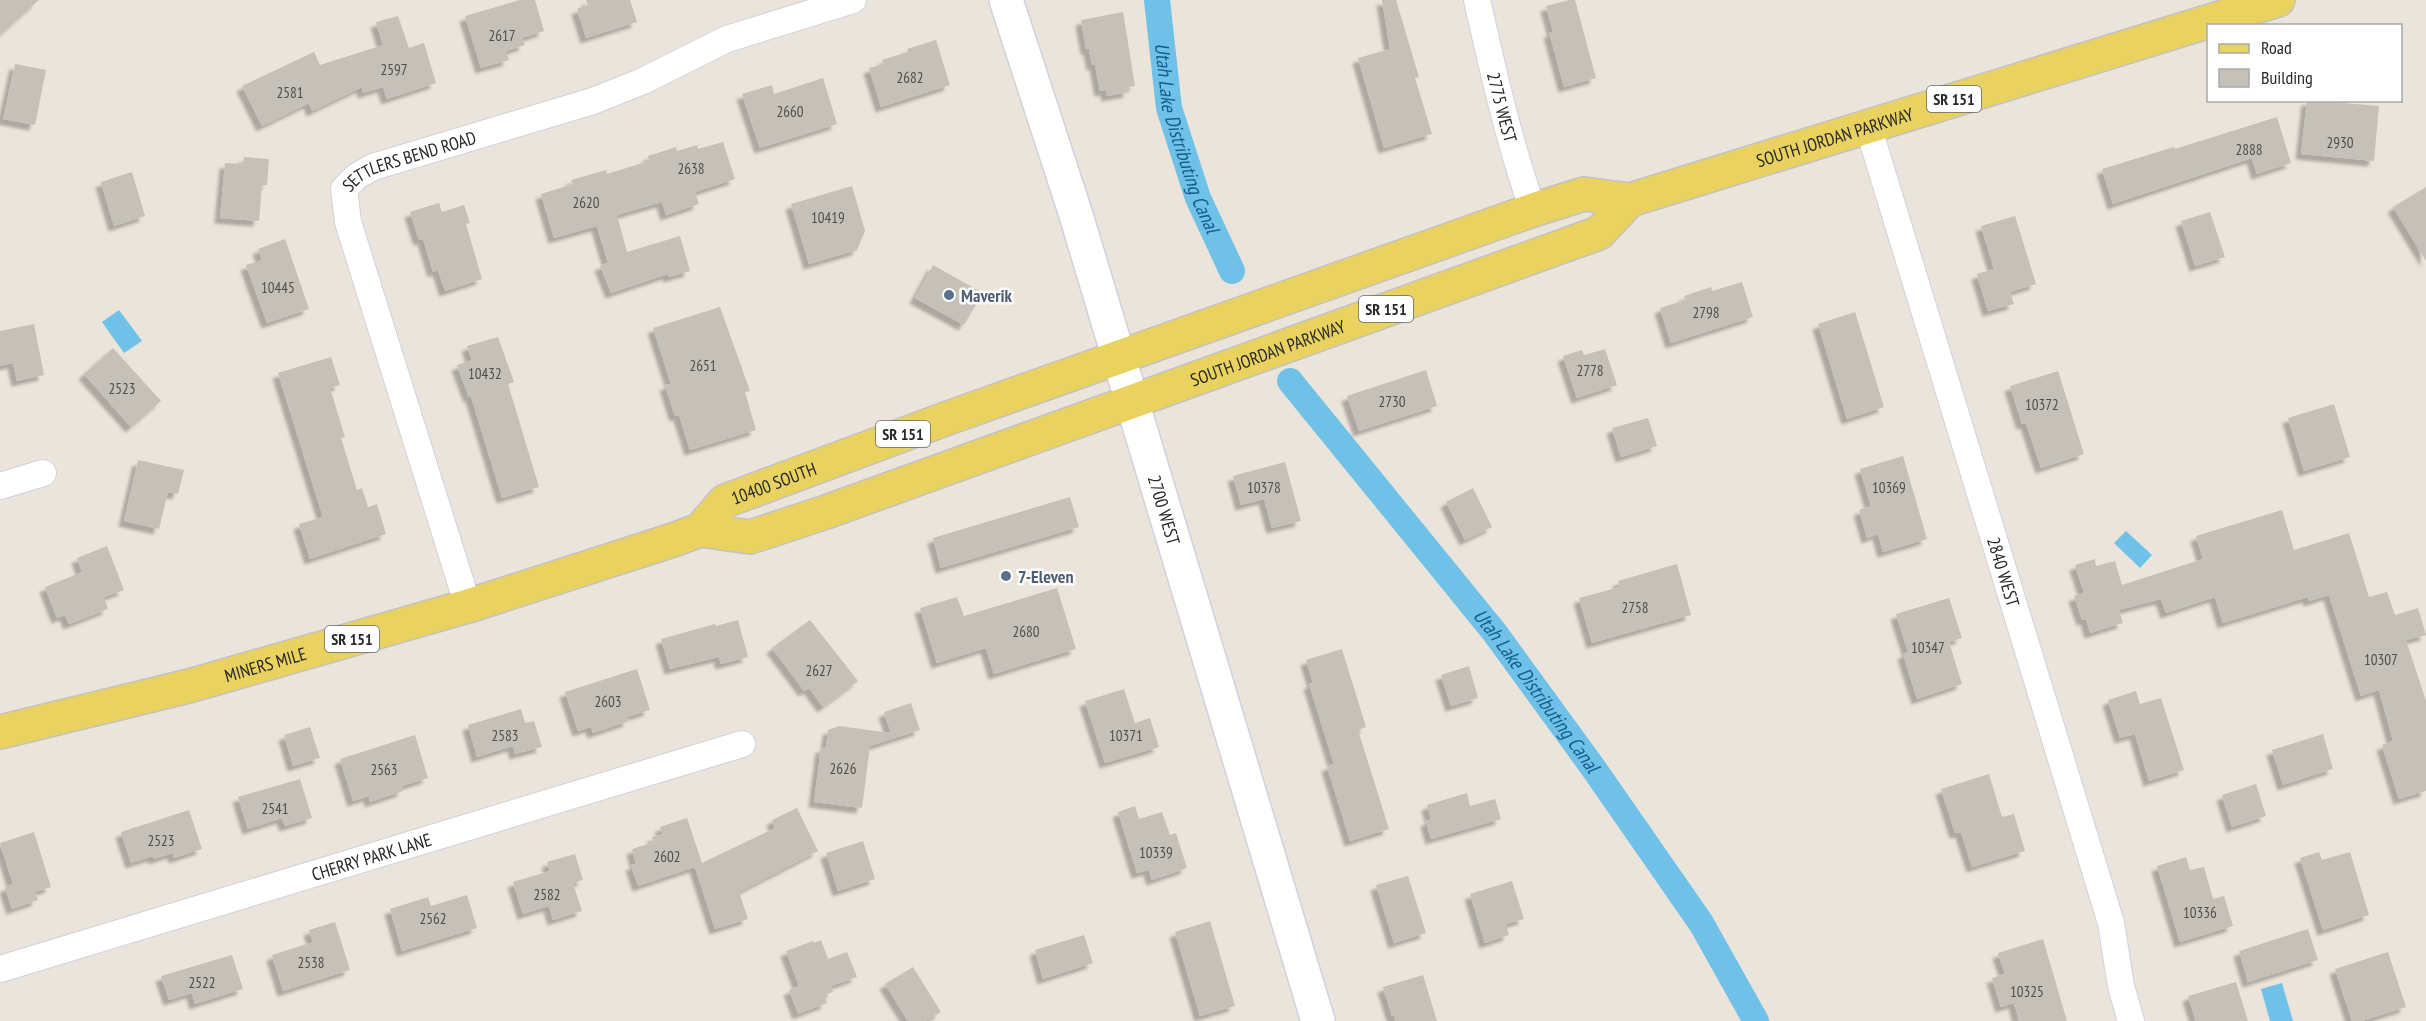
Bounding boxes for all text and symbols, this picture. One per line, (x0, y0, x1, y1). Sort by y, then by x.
legend (2207, 24, 2402, 102)
house number: 2617 (488, 26, 516, 45)
text: Road (2261, 36, 2292, 59)
water label: Utah Lake Distributing Canal (1149, 42, 1227, 240)
house number: 2597 (380, 60, 408, 79)
text: Building (2261, 66, 2313, 89)
house number: 2682 (896, 68, 924, 87)
street label: 2775 WEST (1482, 70, 1523, 145)
house number: 2581 (276, 83, 304, 102)
road number: SR 151 (1927, 86, 1981, 112)
house number: 2660 (776, 102, 804, 121)
street label: SOUTH JORDAN PARKWAY (1753, 102, 1917, 172)
street label: SETTLERS BEND ROAD (337, 125, 479, 196)
house number: 2930 (2326, 133, 2354, 152)
house number: 2888 (2235, 140, 2263, 159)
house number: 2638 (677, 159, 705, 178)
house number: 2620 (572, 193, 600, 212)
house number: 10419 (811, 208, 845, 227)
house number: 10445 (261, 278, 295, 297)
place label: Maverik (961, 284, 1012, 307)
marker: Maverik (942, 288, 956, 302)
road number: SR 151 (1359, 296, 1413, 322)
house number: 2798 (1692, 303, 1720, 322)
street label: SOUTH JORDAN PARKWAY (1187, 314, 1349, 391)
house number: 2651 (689, 356, 717, 375)
house number: 2778 (1576, 361, 1604, 380)
house number: 10432 (468, 364, 502, 383)
house number: 2523 (108, 379, 136, 398)
house number: 2730 (1378, 392, 1406, 411)
house number: 10372 (2025, 395, 2059, 414)
road number: SR 151 (876, 421, 930, 447)
street label: 10400 SOUTH (728, 457, 819, 509)
street label: 2700 WEST (1143, 472, 1186, 547)
house number: 10378 (1247, 478, 1281, 497)
house number: 10369 (1872, 478, 1906, 497)
street label: 2840 WEST (1982, 534, 2025, 609)
place label: 7-Eleven (1018, 565, 1074, 588)
marker: 7-Eleven (999, 569, 1013, 583)
house number: 2758 (1621, 598, 1649, 617)
water label: Utah Lake Distributing Canal (1468, 603, 1607, 780)
house number: 2680 (1012, 622, 1040, 641)
road number: SR 151 (325, 626, 379, 652)
house number: 10347 (1911, 638, 1945, 657)
street label: MINERS MILE (222, 641, 309, 687)
house number: 10307 (2364, 650, 2398, 669)
house number: 2627 (805, 661, 833, 680)
house number: 2603 (594, 692, 622, 711)
house number: 2583 (491, 726, 519, 745)
house number: 10371 (1109, 726, 1143, 745)
house number: 2626 (829, 759, 857, 778)
house number: 2563 (370, 760, 398, 779)
house number: 2541 (261, 799, 289, 818)
street label: CHERRY PARK LANE (309, 827, 434, 885)
house number: 2523 (147, 831, 175, 850)
house number: 10339 (1139, 843, 1173, 862)
house number: 2602 (653, 847, 681, 866)
house number: 2582 (533, 885, 561, 904)
house number: 10336 (2183, 903, 2217, 922)
house number: 2562 (419, 909, 447, 928)
house number: 2538 (297, 953, 325, 972)
house number: 2522 (188, 973, 216, 992)
house number: 10325 (2010, 982, 2044, 1001)

